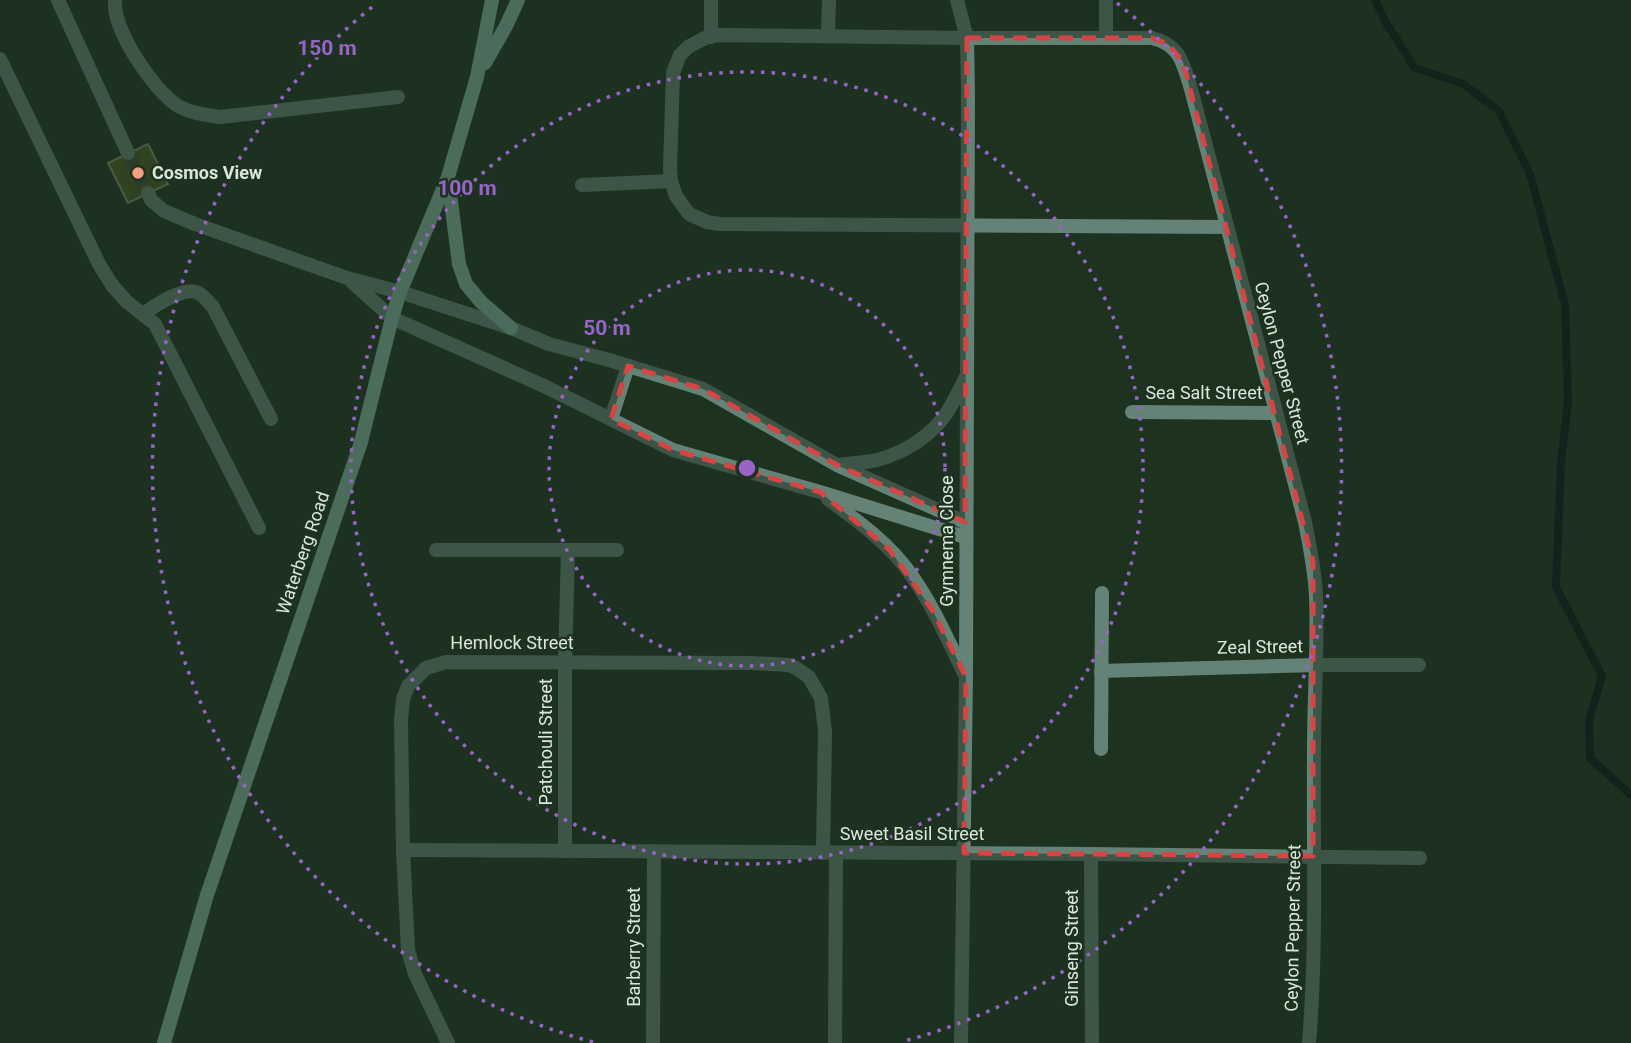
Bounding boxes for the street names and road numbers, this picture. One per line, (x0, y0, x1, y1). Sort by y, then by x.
street label: Ceylon Pepper Street (1251, 279, 1314, 446)
street label: Sea Salt Street (1145, 382, 1263, 403)
street label: Gymnema Close (936, 475, 957, 607)
street label: Waterberg Road (272, 489, 333, 617)
street label: Hemlock Street (450, 632, 574, 653)
street label: Zeal Street (1217, 635, 1303, 658)
street label: Patchouli Street (535, 678, 556, 806)
street label: Sweet Basil Street (840, 823, 984, 844)
street label: Ceylon Pepper Street (1281, 844, 1304, 1012)
street label: Barberry Street (623, 887, 644, 1007)
street label: Ginseng Street (1061, 889, 1082, 1007)

